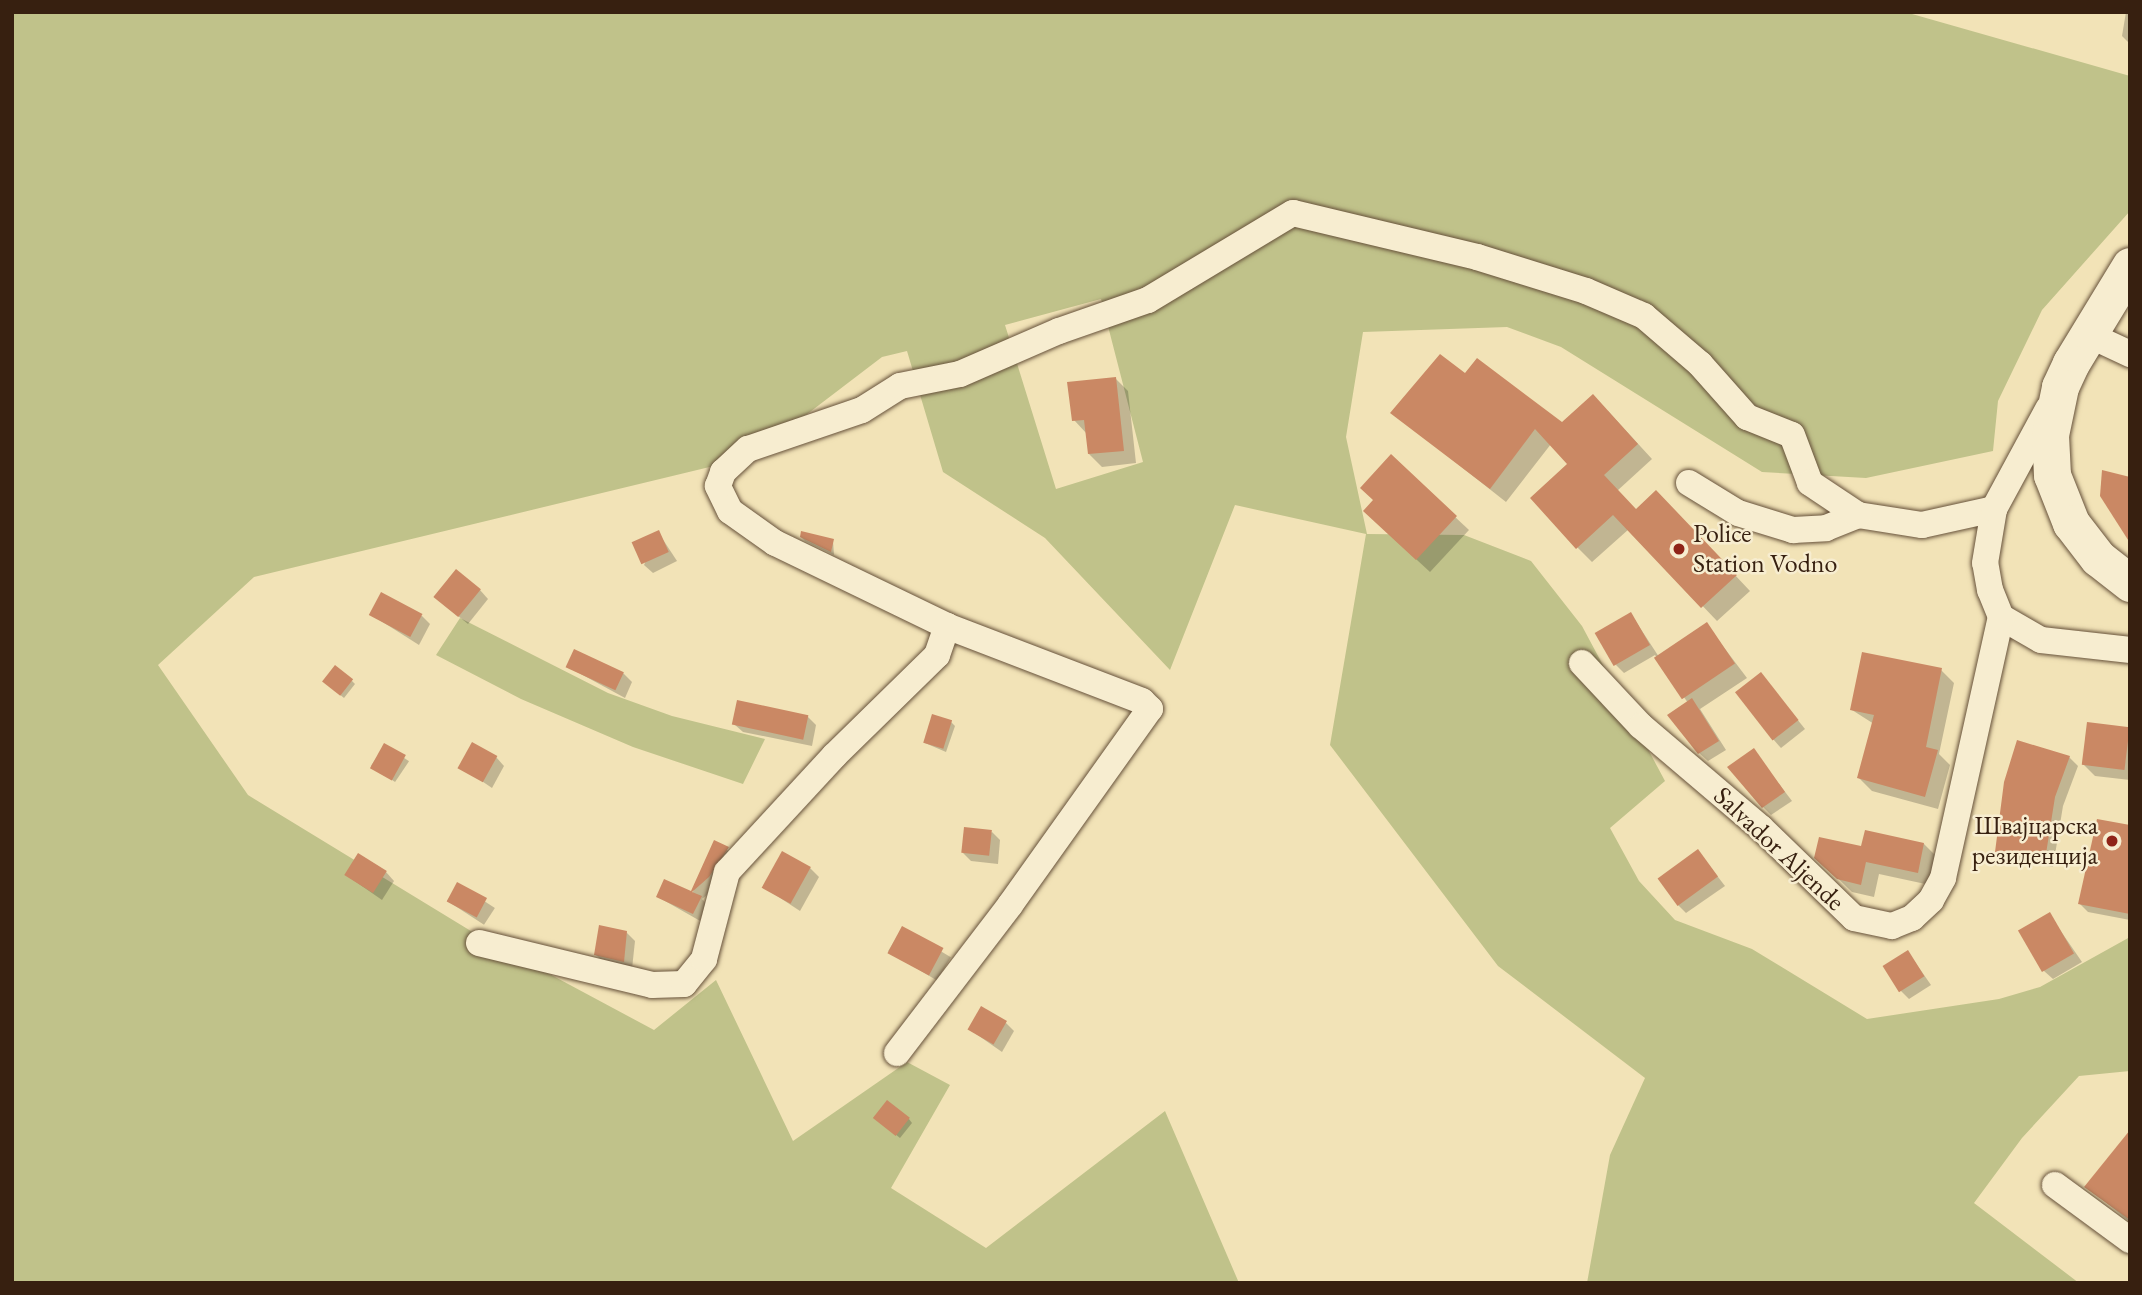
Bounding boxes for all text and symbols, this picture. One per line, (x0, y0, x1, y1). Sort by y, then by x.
place label: Police Station Vodno (1693, 518, 1837, 580)
marker: Police Station Vodno (1671, 541, 1687, 557)
street label: Salvador Aljende (1707, 781, 1851, 917)
place label: Швајцарска резиденција (1972, 810, 2098, 872)
marker: Швајцарска резиденција (2104, 833, 2120, 849)

